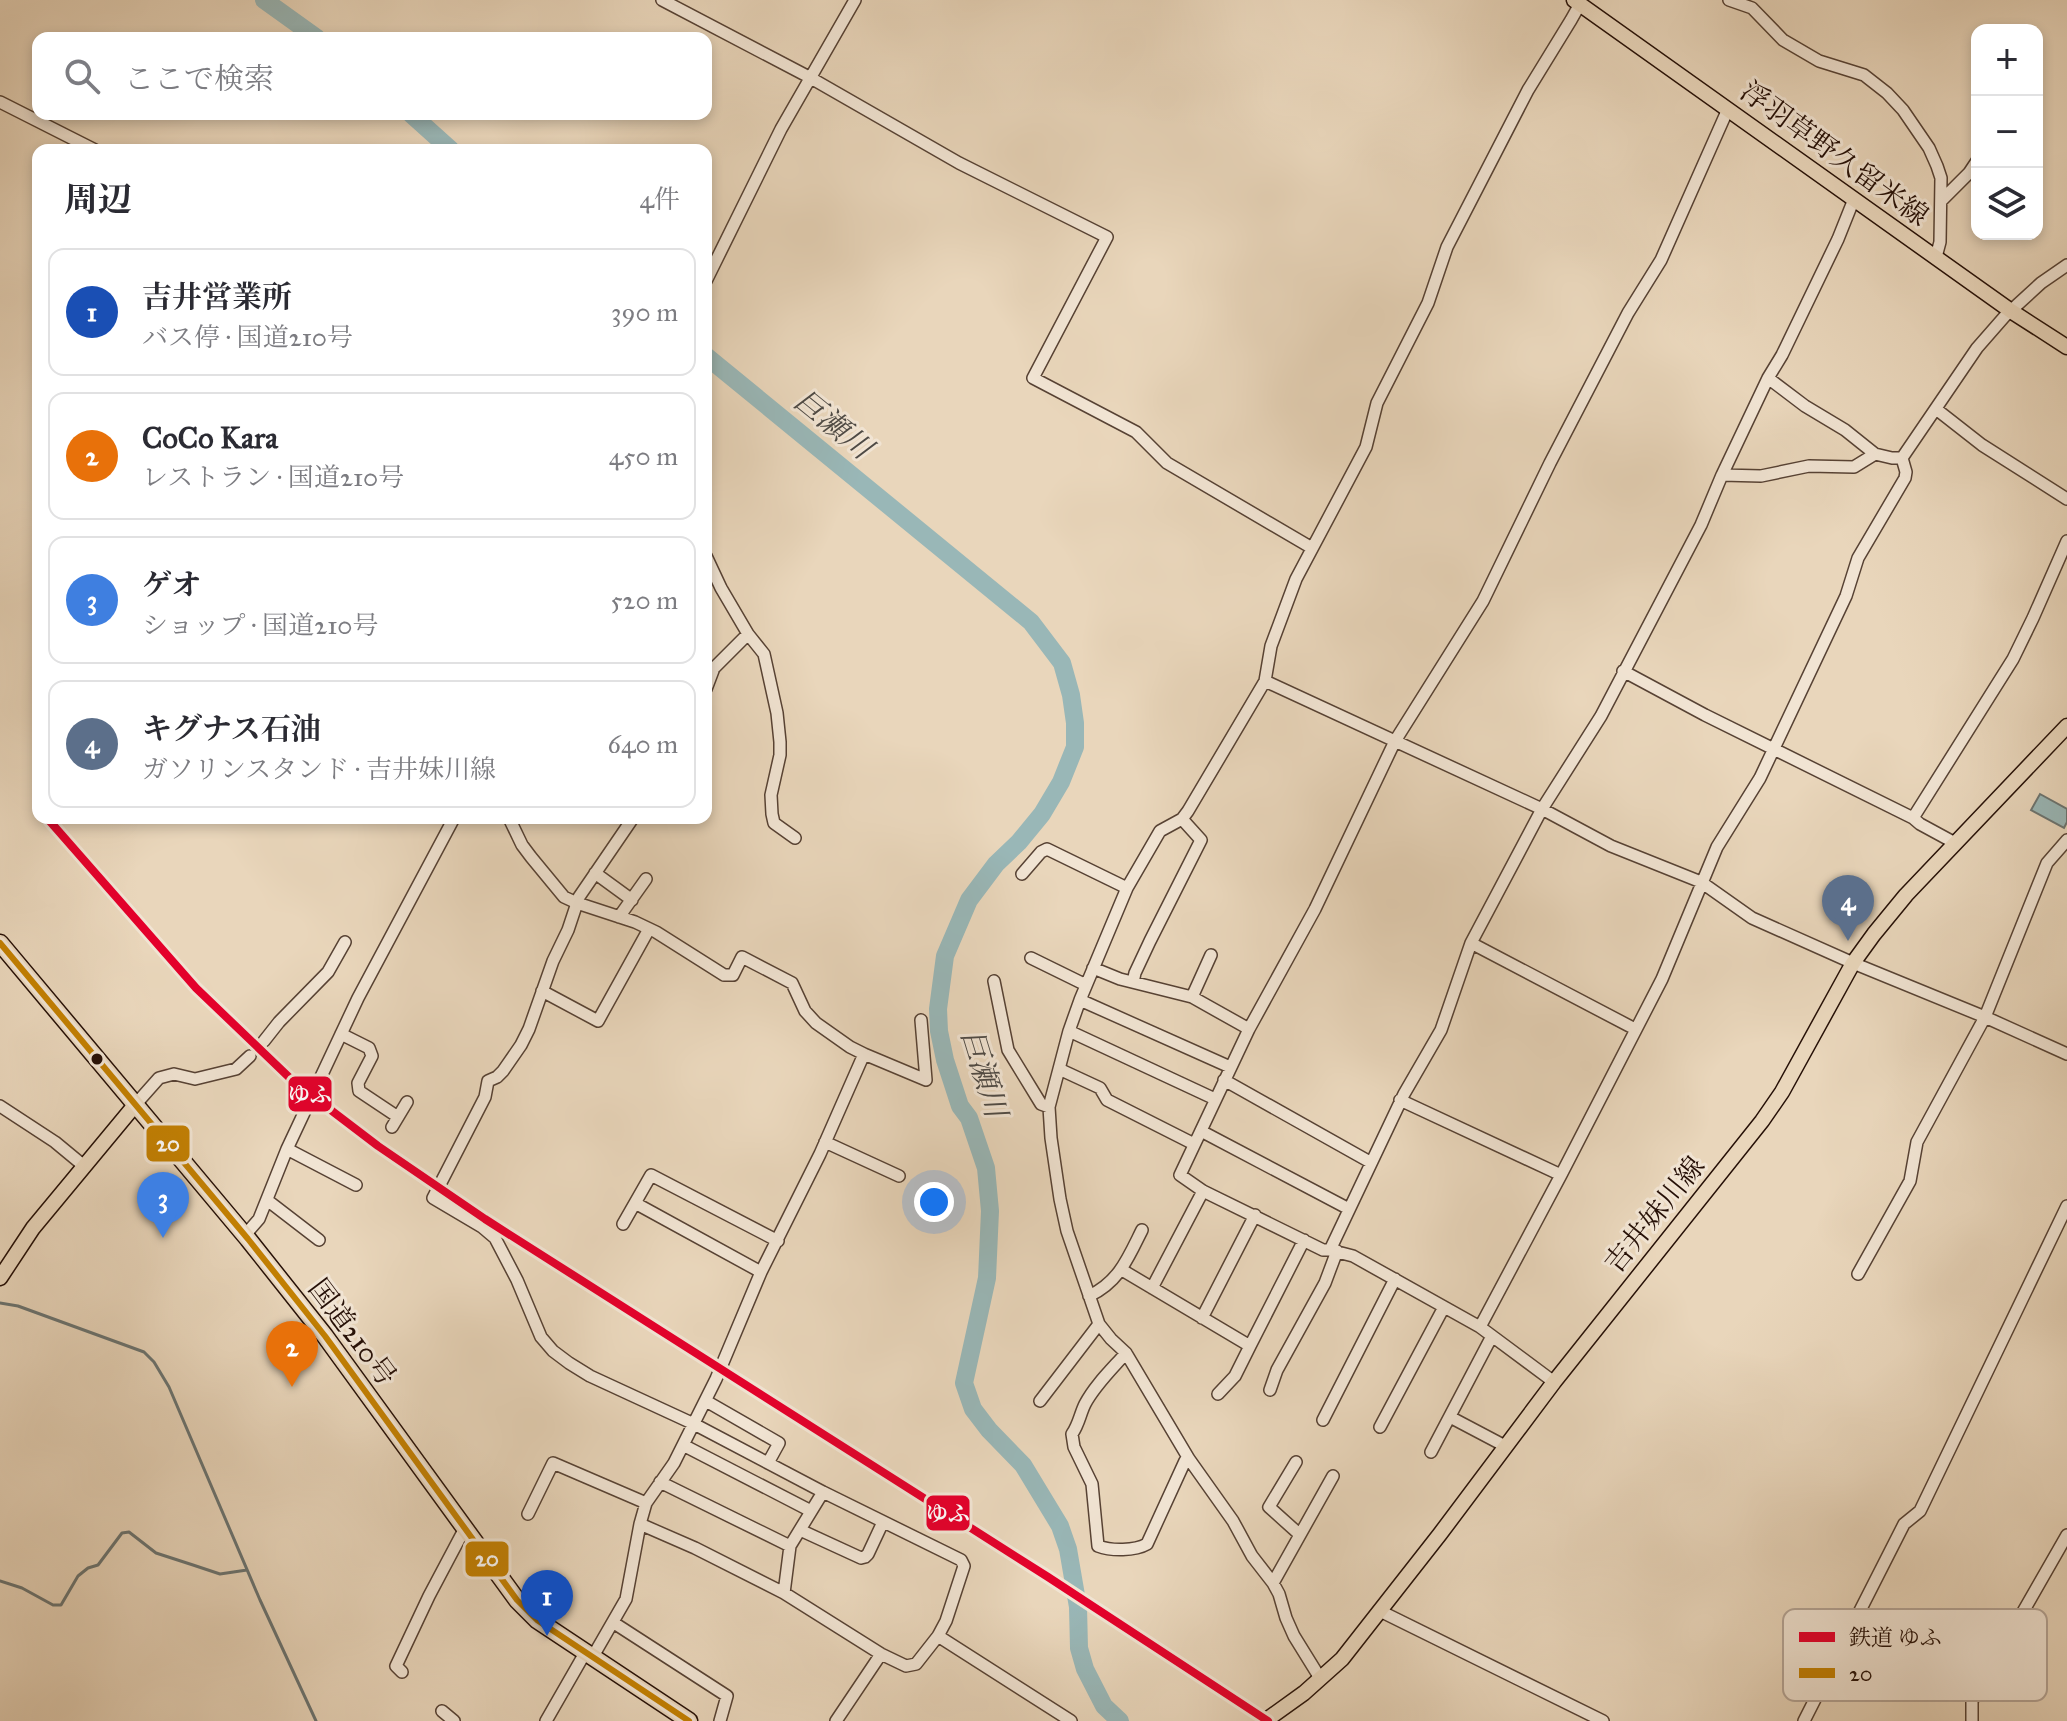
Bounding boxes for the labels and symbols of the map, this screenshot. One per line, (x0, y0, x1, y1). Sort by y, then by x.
street label: 浮羽草野久留米線 (1734, 73, 1936, 233)
water label: 巨瀬川 (787, 382, 882, 468)
pin: 4 (1822, 875, 1874, 941)
water label: 巨瀬川 (954, 1025, 1015, 1124)
unlabelled marker (89, 1051, 105, 1067)
line badge: ゆふ (287, 1075, 333, 1113)
text: ゆふ (288, 1081, 332, 1108)
line badge: 20 (145, 1124, 191, 1163)
text: 20 (156, 1130, 180, 1157)
street label: 吉井妹川線 (1597, 1149, 1712, 1280)
pin: 3 (137, 1172, 189, 1238)
your location (914, 1182, 954, 1222)
street label: 国道210号 (301, 1272, 404, 1393)
pin: 2 (266, 1321, 318, 1387)
line badge: ゆふ (925, 1494, 971, 1532)
text: ゆふ (926, 1500, 970, 1527)
line badge: 20 (464, 1540, 510, 1578)
text: 20 (475, 1545, 499, 1572)
pin: 1 (521, 1570, 573, 1636)
legend (1783, 1609, 2047, 1701)
text: 鉄道 ゆふ (1849, 1624, 1942, 1651)
text: 20 (1849, 1660, 1873, 1687)

